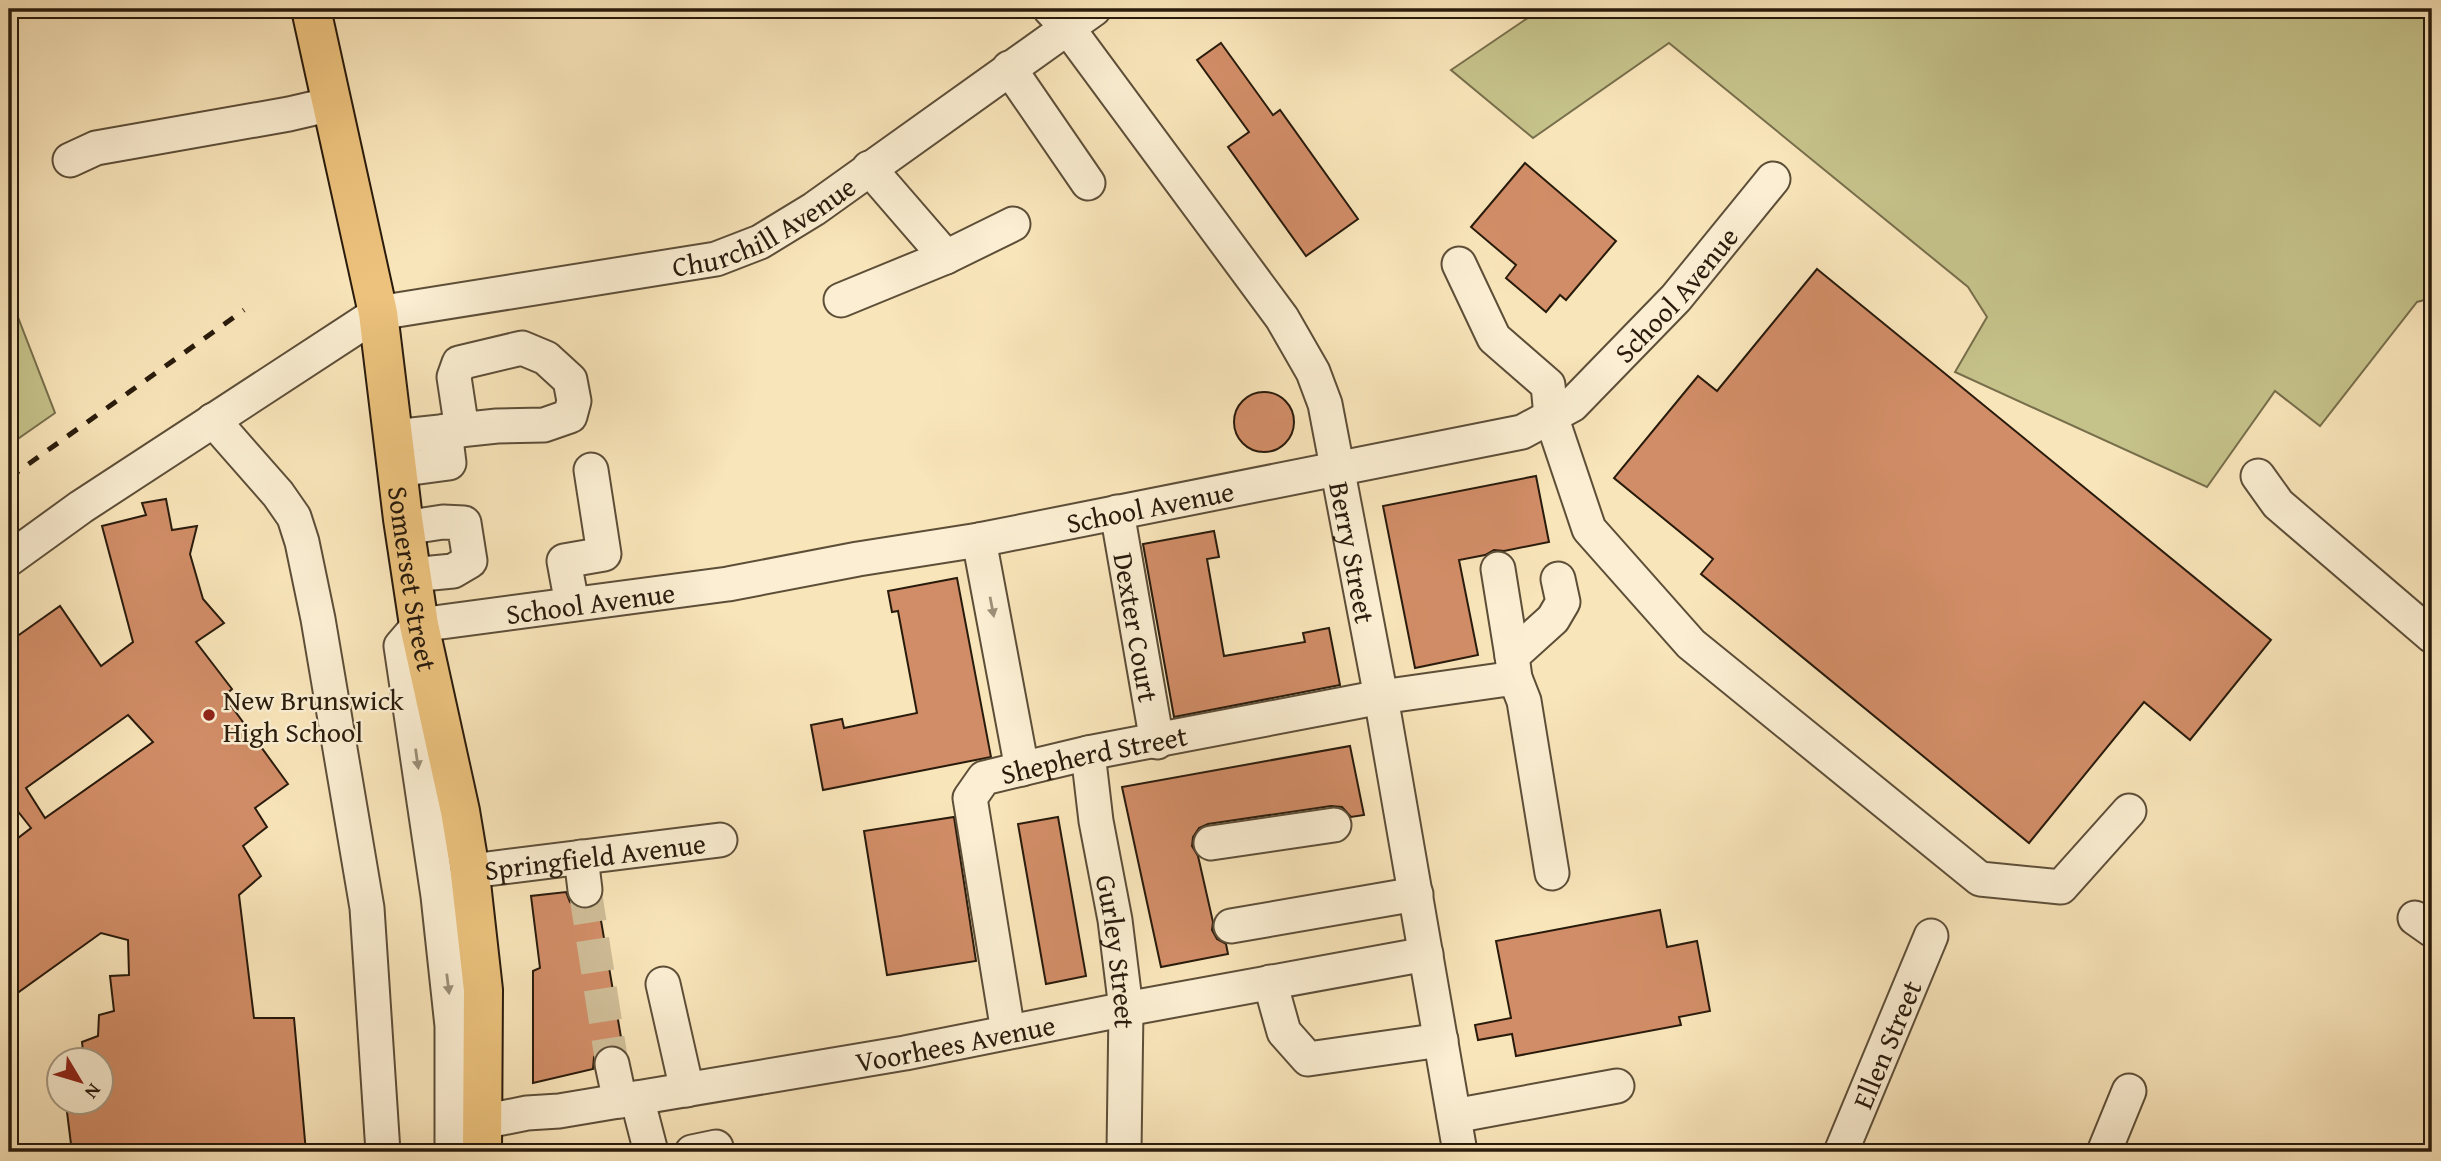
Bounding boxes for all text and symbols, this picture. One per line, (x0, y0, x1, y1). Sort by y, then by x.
street label: Churchill Avenue (669, 166, 863, 286)
street label: School Avenue (1604, 217, 1747, 371)
street label: School Avenue (1063, 469, 1237, 543)
street label: Berry Street (1320, 478, 1387, 627)
street label: Somerset Street (379, 484, 449, 675)
street label: Dexter Court (1104, 549, 1170, 705)
street label: School Avenue (503, 571, 677, 634)
one-way arrow (986, 596, 997, 618)
place label: New Brunswick High School (223, 679, 405, 752)
marker: New Brunswick High School (201, 707, 217, 723)
street label: Shepherd Street (996, 714, 1191, 794)
one-way arrow (412, 748, 423, 770)
street label: Springfield Avenue (482, 821, 708, 890)
street label: Gurley Street (1086, 871, 1147, 1029)
one-way arrow (442, 973, 453, 995)
street label: Ellen Street (1841, 973, 1931, 1115)
street label: Voorhees Avenue (852, 1003, 1058, 1081)
north arrow (46, 1046, 116, 1116)
text: N (78, 1078, 108, 1105)

